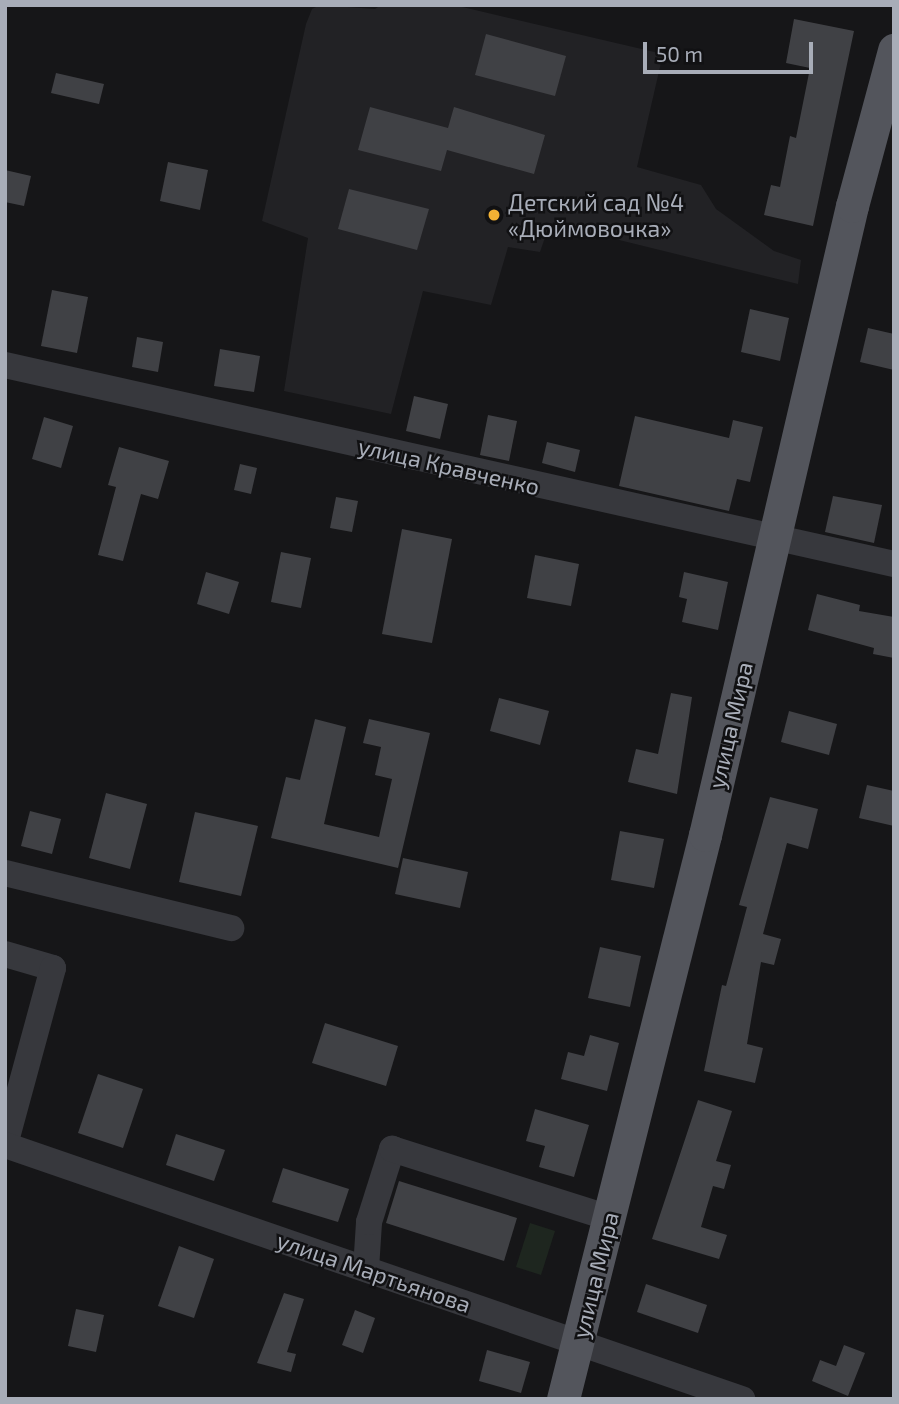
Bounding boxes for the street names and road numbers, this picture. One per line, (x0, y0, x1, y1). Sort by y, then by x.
street label: улица Кравченко (356, 432, 542, 500)
street label: улица Мира (702, 659, 758, 791)
street label: улица Мира (566, 1209, 624, 1341)
street label: улица Мартьянова (273, 1226, 475, 1318)

